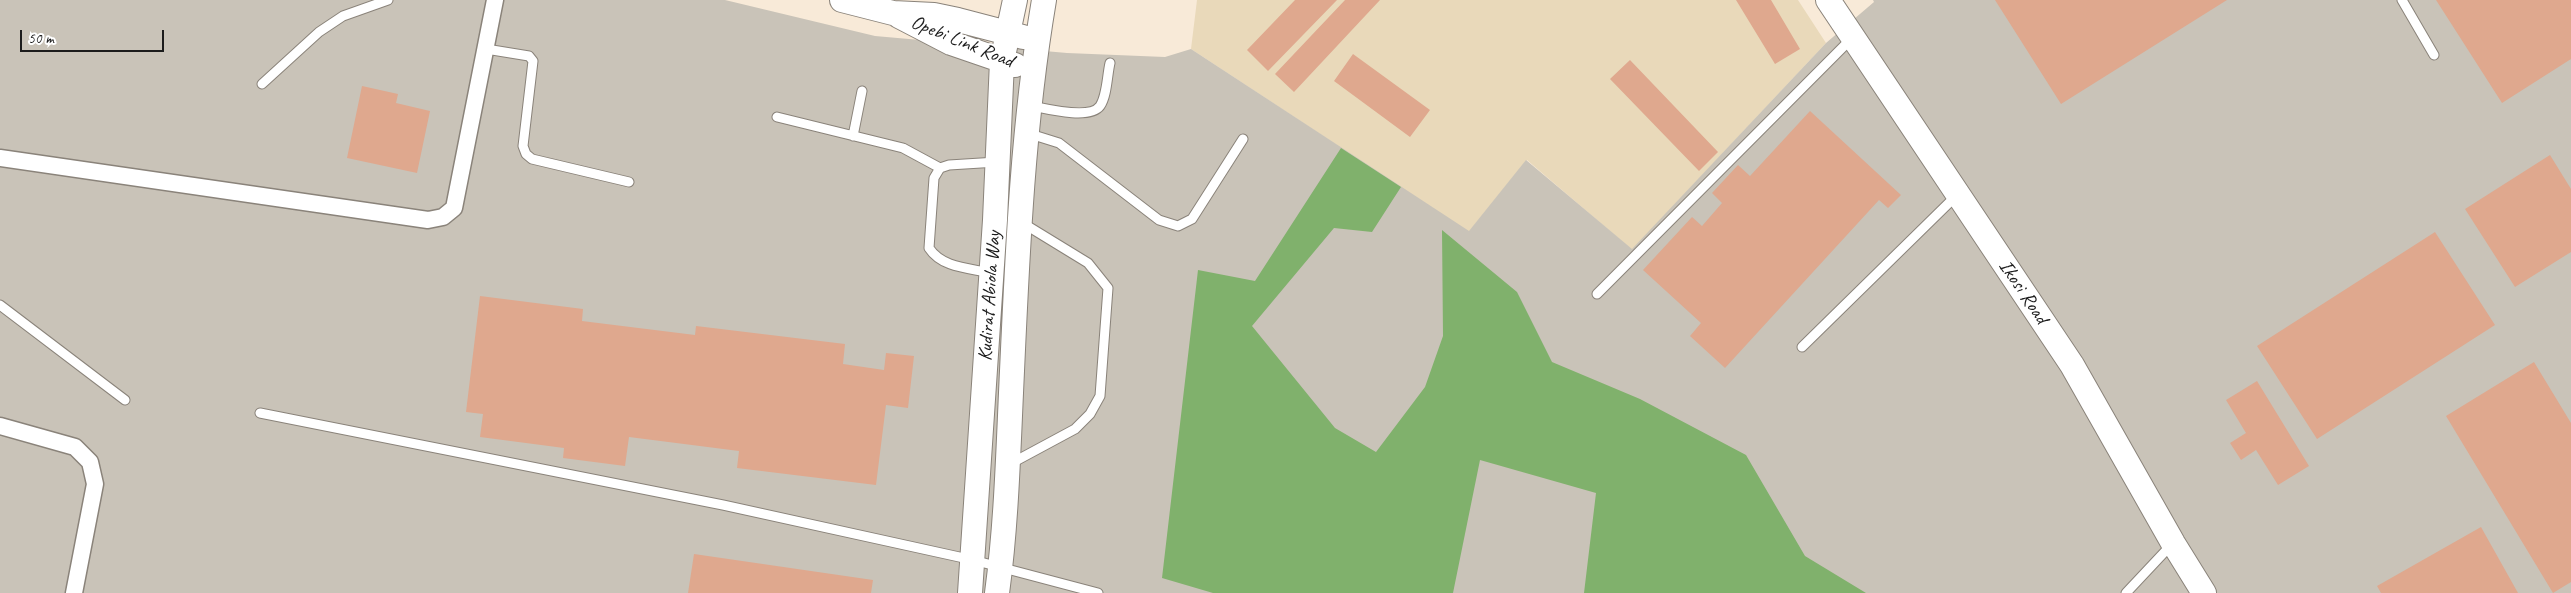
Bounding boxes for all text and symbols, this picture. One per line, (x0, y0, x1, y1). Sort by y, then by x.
street label: Opebi Link Road (907, 11, 1017, 73)
scale bar (22, 20, 166, 52)
text: 50 m (28, 29, 54, 48)
street label: Kudirat Abiola Way (973, 230, 1007, 362)
street label: Ikosi Road (1993, 256, 2053, 328)

